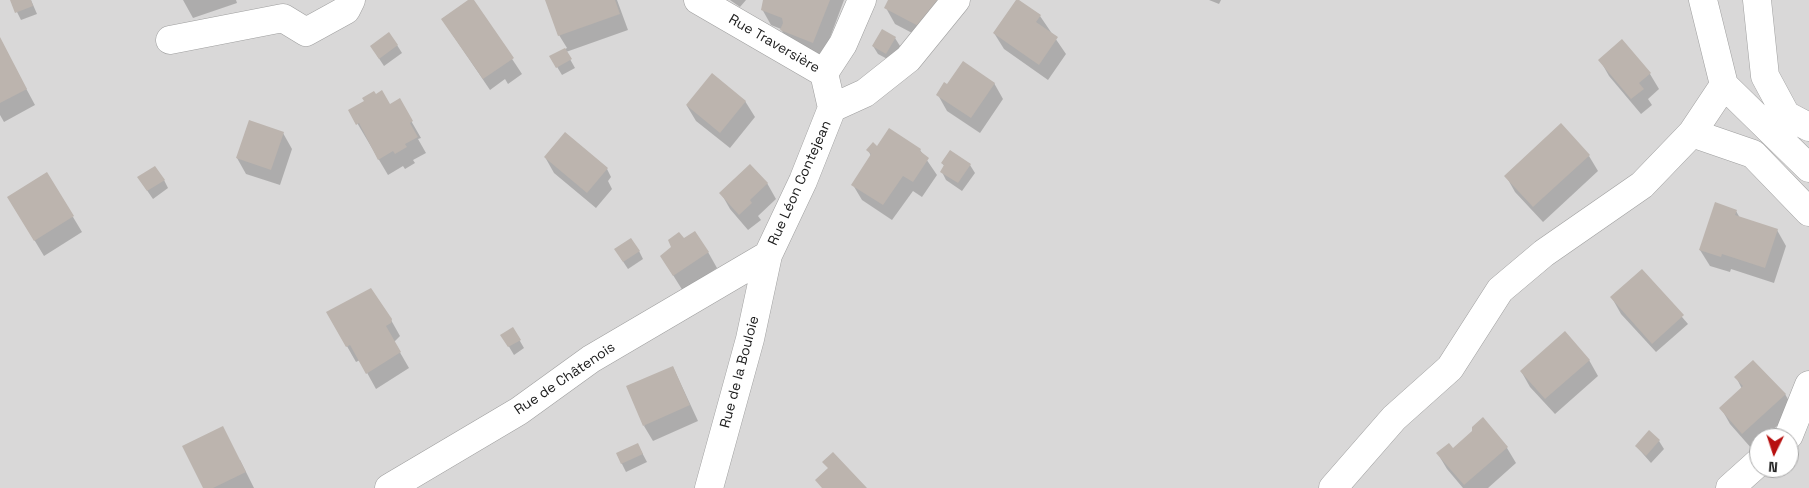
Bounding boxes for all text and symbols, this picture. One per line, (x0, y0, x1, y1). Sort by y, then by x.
street label: Rue Traversière (726, 11, 822, 77)
street label: Rue Léon Contejean (765, 118, 835, 248)
street label: Rue de la Bouloie (717, 314, 763, 430)
street label: Rue de Châtenois (511, 339, 619, 419)
north arrow (1749, 428, 1799, 478)
text: N (1768, 458, 1778, 476)

